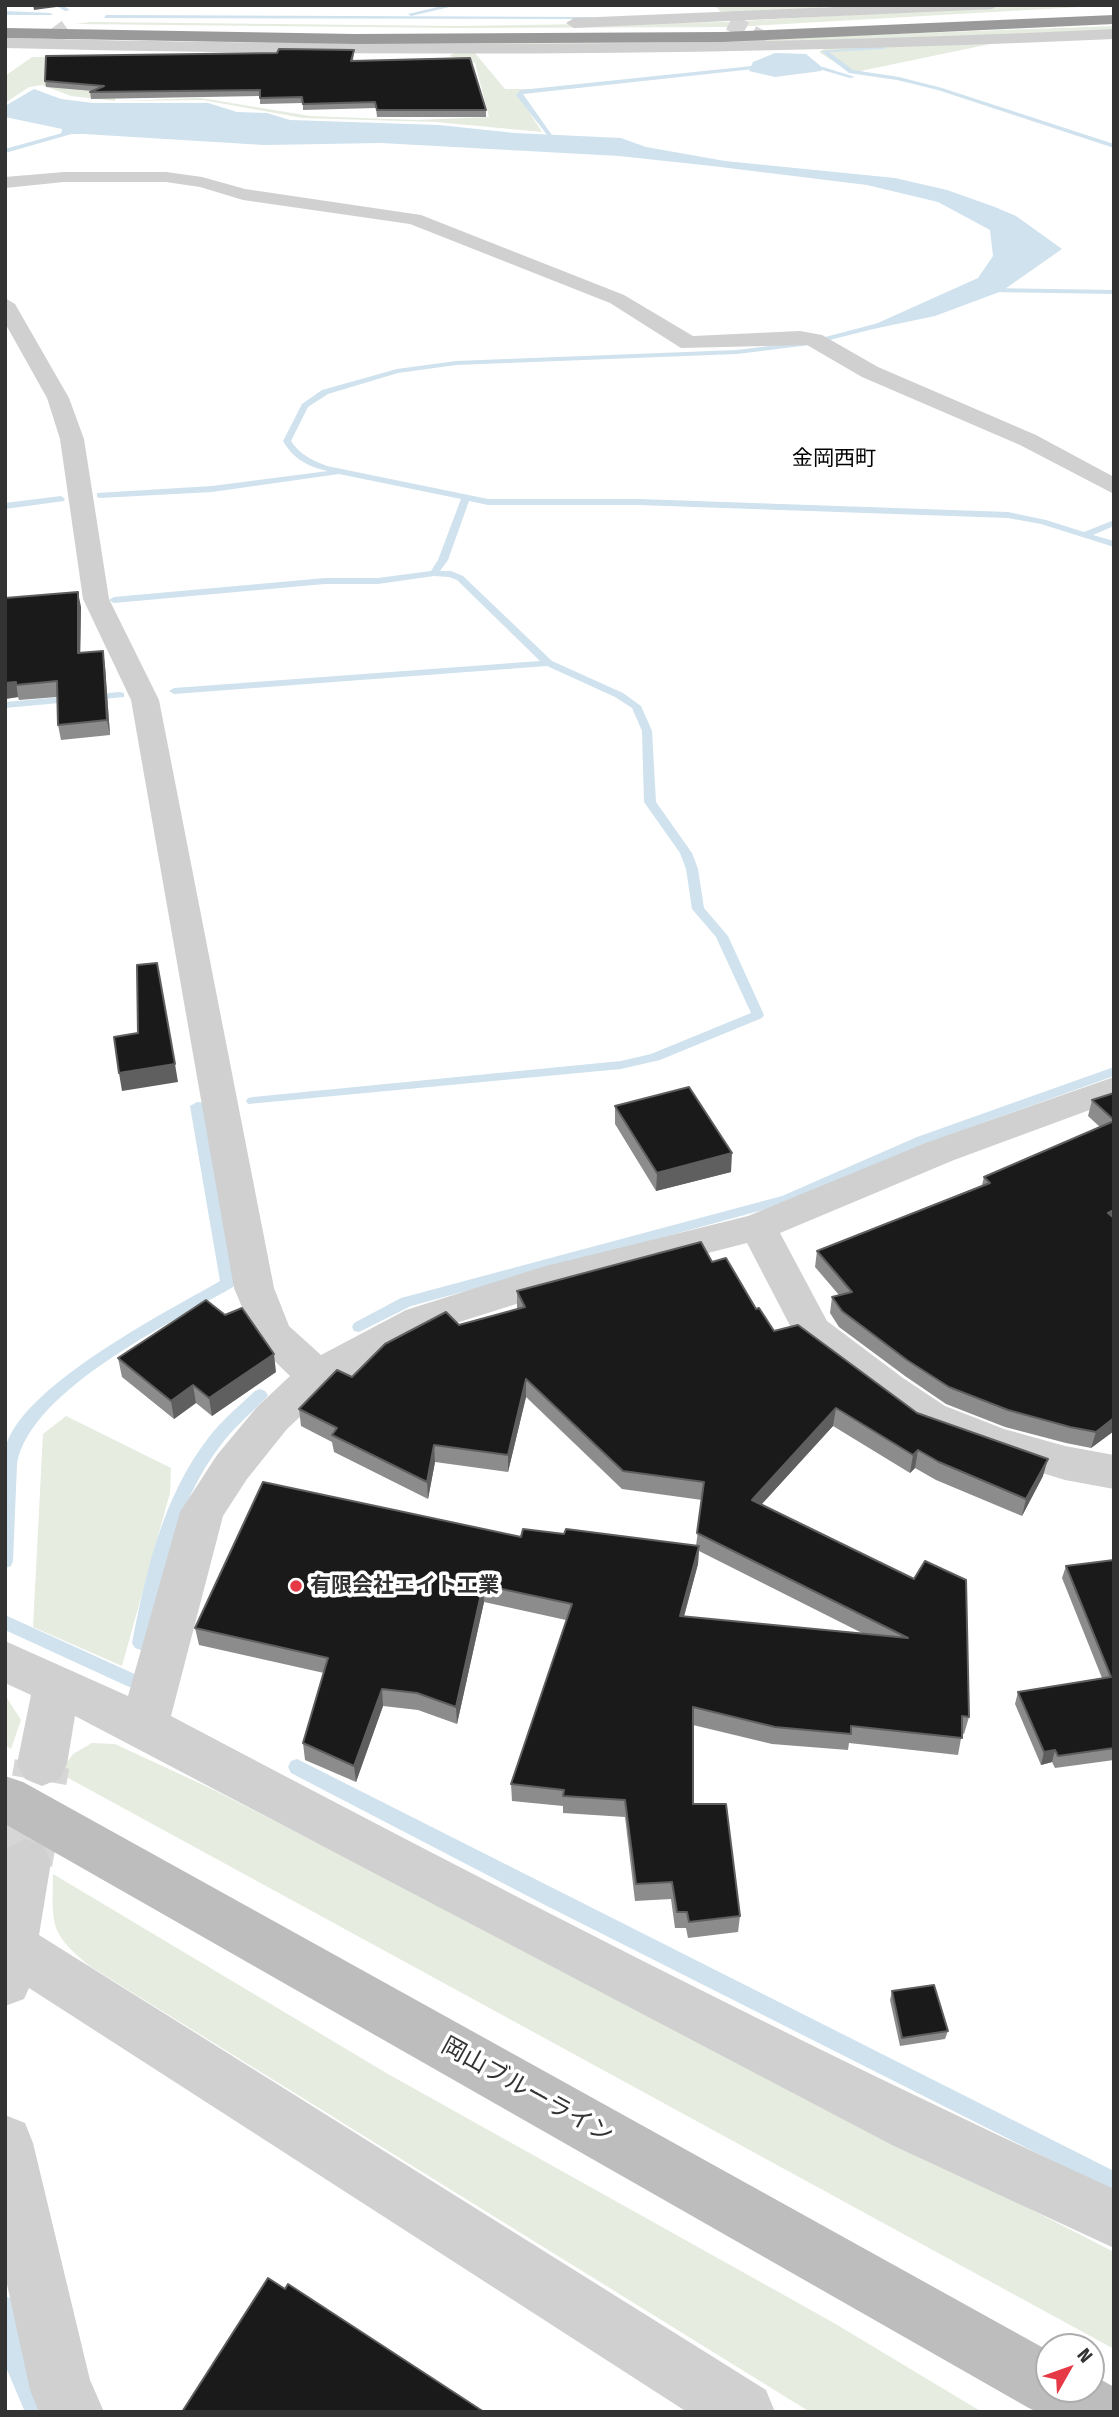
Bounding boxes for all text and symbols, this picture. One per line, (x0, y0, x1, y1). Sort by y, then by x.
district label: 金岡西町 (792, 446, 876, 472)
place label: 有限会社エイト工業 (310, 1573, 499, 1599)
marker: 有限会社エイト工業 (288, 1578, 304, 1594)
street label: 岡山ブルーライン (436, 2032, 618, 2150)
north arrow (1035, 2333, 1105, 2403)
text: N (1072, 2344, 1097, 2367)

